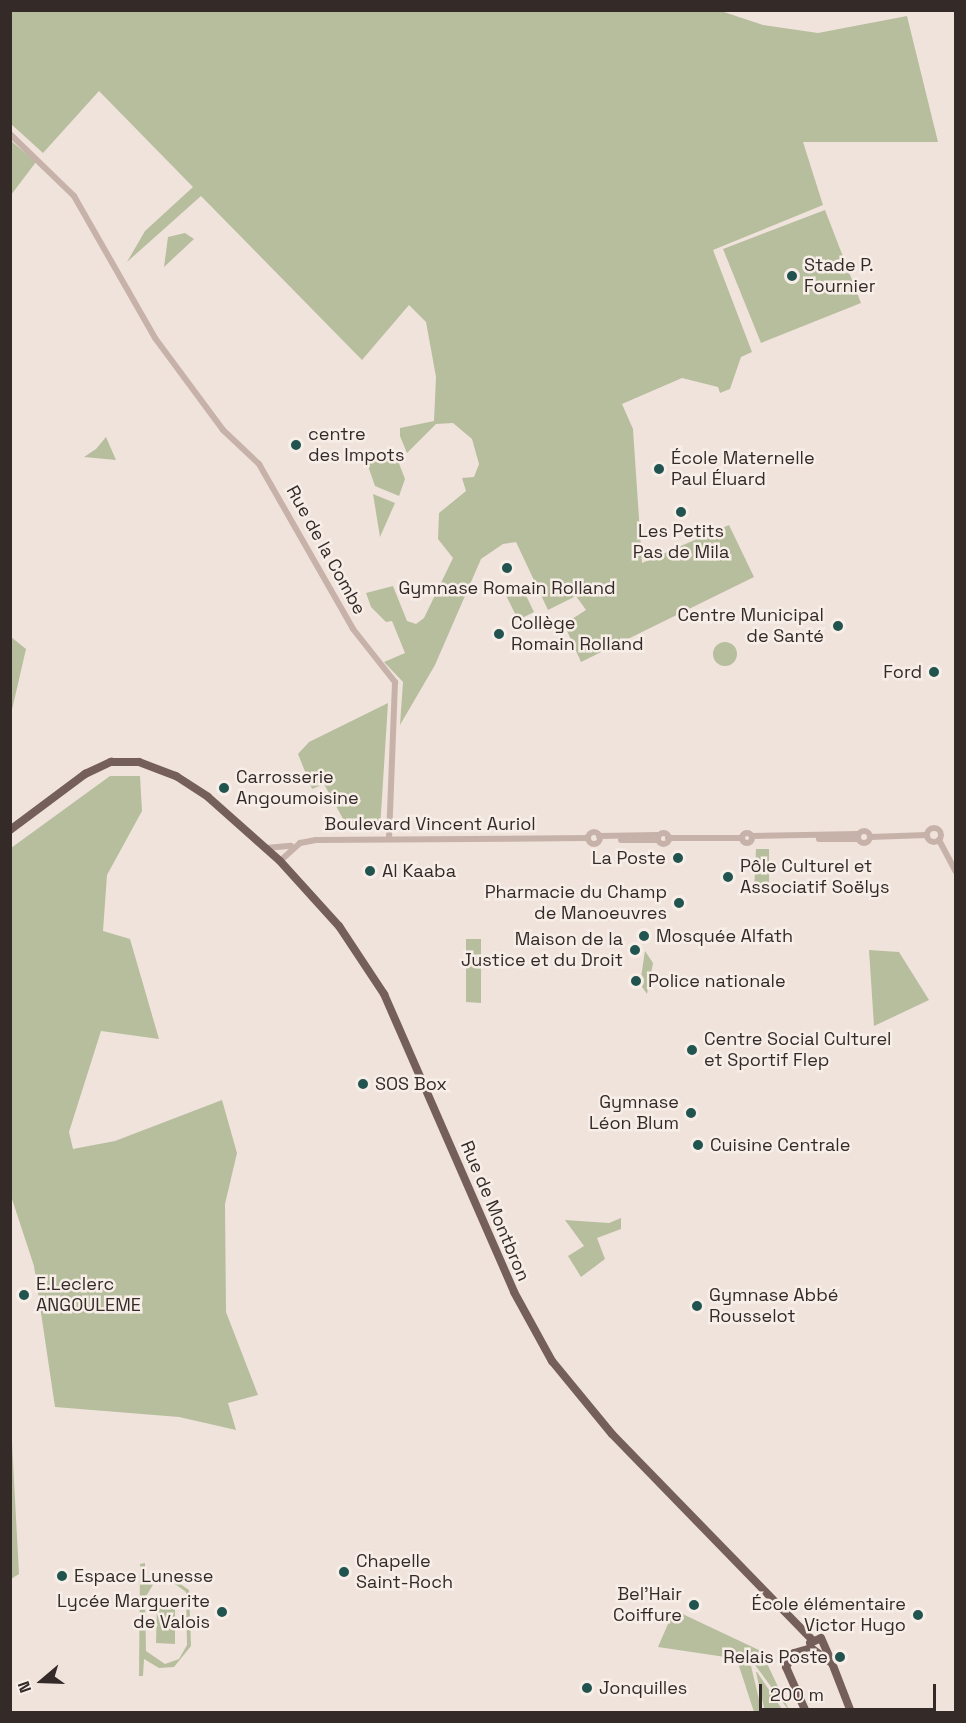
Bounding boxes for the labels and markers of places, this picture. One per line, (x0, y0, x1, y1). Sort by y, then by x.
place label: Stade P. Fournier (804, 255, 875, 298)
marker: Stade P. Fournier (785, 269, 799, 283)
place label: centre des Impots (308, 424, 404, 466)
marker: centre des Impots (289, 438, 303, 452)
place label: École Maternelle Paul Éluard (671, 448, 815, 490)
marker: École Maternelle Paul Éluard (652, 462, 666, 476)
marker: Les Petits Pas de Mila (674, 505, 688, 519)
place label: Les Petits Pas de Mila (633, 521, 729, 564)
marker: Gymnase Romain Rolland (500, 561, 514, 575)
place label: Gymnase Romain Rolland (398, 577, 616, 599)
place label: Centre Municipal de Santé (677, 605, 824, 648)
place label: Collège Romain Rolland (511, 613, 644, 656)
marker: Centre Municipal de Santé (829, 617, 847, 635)
marker: Collège Romain Rolland (492, 627, 506, 641)
place label: Ford (883, 661, 922, 683)
marker: Ford (927, 665, 941, 679)
place label: Carrosserie Angoumoisine (236, 767, 359, 810)
marker: Carrosserie Angoumoisine (217, 781, 231, 795)
place label: La Poste (592, 847, 666, 869)
marker: La Poste (671, 851, 685, 865)
place label: Pôle Culturel et Associatif Soëlys (740, 856, 889, 898)
place label: Al Kaaba (382, 860, 456, 882)
marker: Al Kaaba (363, 864, 377, 878)
marker: Pôle Culturel et Associatif Soëlys (721, 870, 735, 884)
place label: Pharmacie du Champ de Manoeuvres (485, 882, 667, 924)
marker: Pharmacie du Champ de Manoeuvres (672, 896, 686, 910)
place label: Mosquée Alfath (656, 925, 793, 947)
place label: Maison de la Justice et du Droit (461, 929, 623, 972)
marker: Mosquée Alfath (637, 929, 651, 943)
marker: Maison de la Justice et du Droit (628, 943, 642, 957)
place label: Police nationale (648, 970, 786, 992)
marker: Police nationale (629, 974, 643, 988)
place label: Centre Social Culturel et Sportif Flep (704, 1029, 892, 1072)
marker: Centre Social Culturel et Sportif Flep (685, 1043, 699, 1057)
place label: SOS Box (375, 1073, 447, 1095)
marker: SOS Box (356, 1077, 370, 1091)
place label: Gymnase Léon Blum (589, 1092, 679, 1134)
marker: Gymnase Léon Blum (684, 1106, 698, 1120)
place label: Cuisine Centrale (710, 1134, 850, 1156)
marker: Cuisine Centrale (691, 1138, 705, 1152)
place label: E.Leclerc ANGOULEME (36, 1274, 141, 1316)
place label: Gymnase Abbé Rousselot (709, 1285, 839, 1328)
marker: E.Leclerc ANGOULEME (17, 1288, 31, 1302)
marker: Gymnase Abbé Rousselot (690, 1299, 704, 1313)
place label: Chapelle Saint-Roch (356, 1551, 453, 1594)
place label: Espace Lunesse (74, 1565, 213, 1587)
marker: Chapelle Saint-Roch (337, 1565, 351, 1579)
marker: Espace Lunesse (55, 1569, 69, 1583)
place label: Bel'Hair Coiffure (613, 1584, 682, 1626)
place label: Lycée Marguerite de Valois (57, 1591, 210, 1634)
place label: École élémentaire Victor Hugo (752, 1594, 906, 1636)
marker: Bel'Hair Coiffure (687, 1598, 701, 1612)
marker: Lycée Marguerite de Valois (215, 1605, 229, 1619)
marker: École élémentaire Victor Hugo (911, 1608, 925, 1622)
place label: Relais Poste (723, 1646, 828, 1668)
marker: Relais Poste (833, 1650, 847, 1664)
place label: Jonquilles (599, 1677, 687, 1699)
marker: Jonquilles (580, 1681, 594, 1695)

